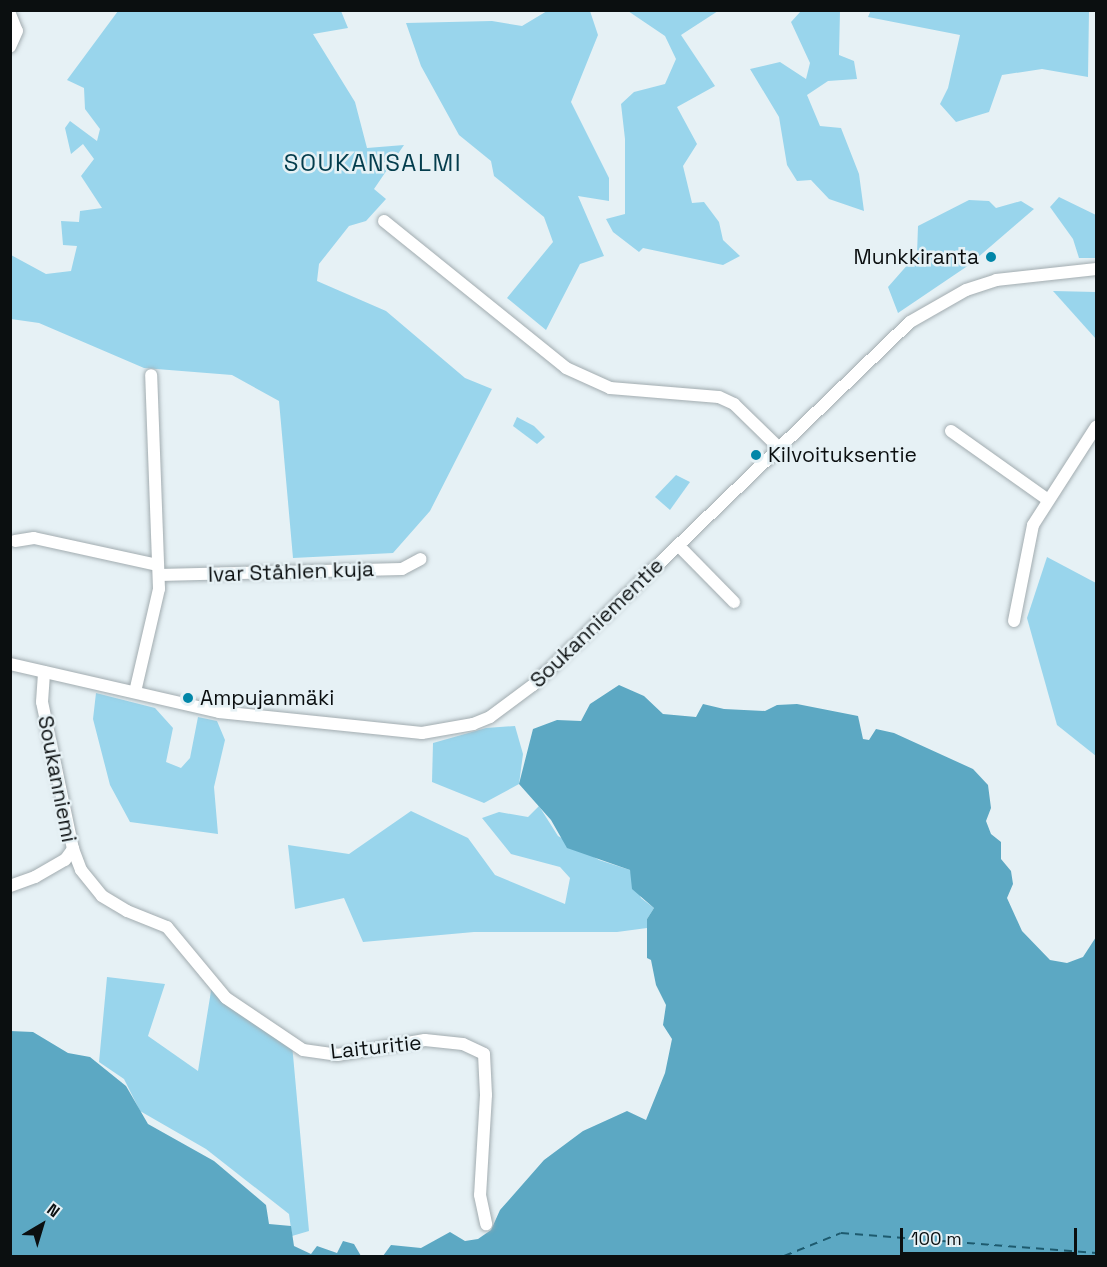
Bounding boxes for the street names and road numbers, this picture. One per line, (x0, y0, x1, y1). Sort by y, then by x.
street label: Soukanniementie (525, 553, 669, 693)
street label: Ivar Ståhlen kuja (208, 557, 374, 587)
street label: Soukanniemi (32, 714, 82, 844)
street label: Laituritie (329, 1030, 423, 1064)

